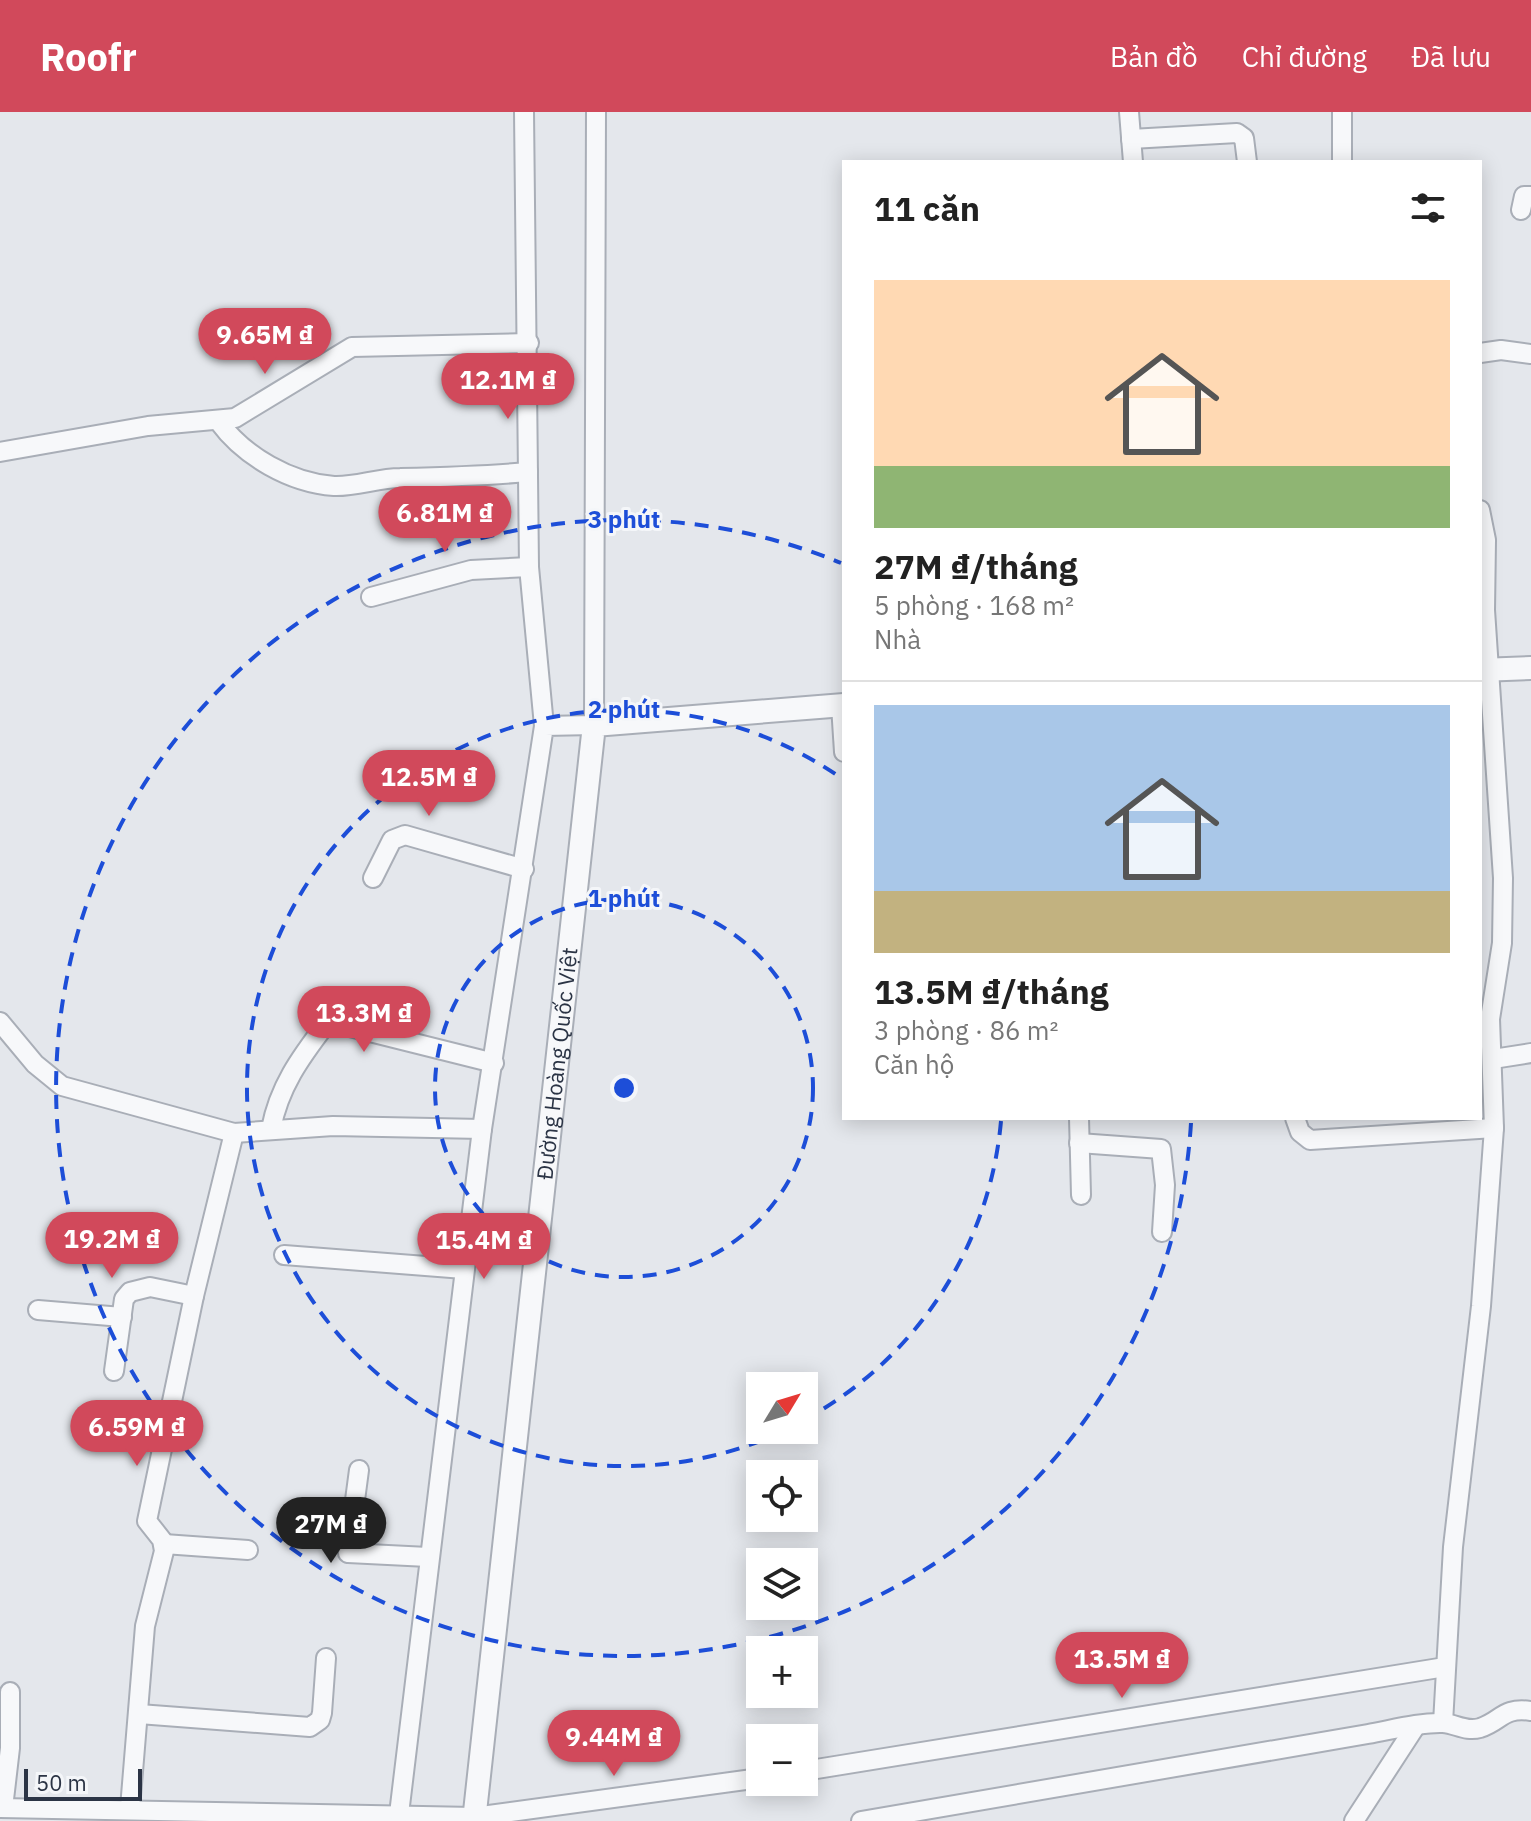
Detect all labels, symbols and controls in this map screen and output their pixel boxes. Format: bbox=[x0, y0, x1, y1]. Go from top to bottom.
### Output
text: Roofr bbox=[40, 32, 137, 81]
text: Bản đồ bbox=[1110, 38, 1198, 75]
text: Chỉ đường bbox=[1242, 38, 1367, 75]
text: Đã lưu bbox=[1411, 38, 1491, 75]
text: 11 căn bbox=[874, 186, 980, 230]
icon: filters bbox=[1406, 186, 1450, 230]
pin: 9.65M ₫ bbox=[191, 308, 339, 376]
text: 9.65M ₫ bbox=[216, 317, 314, 351]
icon: home bbox=[1090, 332, 1234, 476]
pin: 12.1M ₫ bbox=[434, 353, 582, 421]
text: 12.1M ₫ bbox=[459, 362, 557, 396]
pin: 6.81M ₫ bbox=[371, 486, 519, 554]
text: 6.81M ₫ bbox=[396, 495, 494, 529]
text: 3 phút bbox=[588, 503, 660, 535]
text: 27M ₫/tháng bbox=[874, 544, 1078, 588]
text: 5 phòng · 168 m² bbox=[874, 588, 1074, 622]
text: Nhà bbox=[874, 622, 921, 656]
text: 2 phút bbox=[588, 693, 660, 725]
pin: 12.5M ₫ bbox=[355, 750, 503, 818]
icon: home bbox=[1090, 757, 1234, 901]
text: 12.5M ₫ bbox=[380, 759, 478, 793]
text: 1 phút bbox=[588, 882, 660, 914]
street label: Đường Hoàng Quốc Việt bbox=[529, 946, 584, 1181]
text: 13.5M ₫/tháng bbox=[874, 969, 1109, 1013]
pin: 13.3M ₫ bbox=[290, 986, 438, 1054]
text: 13.3M ₫ bbox=[315, 995, 413, 1029]
text: 3 phòng · 86 m² bbox=[874, 1013, 1058, 1047]
text: Căn hộ bbox=[874, 1047, 954, 1081]
centre of rings bbox=[610, 1074, 638, 1102]
pin: 19.2M ₫ bbox=[38, 1212, 186, 1280]
pin: 15.4M ₫ bbox=[410, 1213, 558, 1281]
text: 19.2M ₫ bbox=[63, 1221, 161, 1255]
text: 15.4M ₫ bbox=[435, 1222, 533, 1256]
north arrow bbox=[746, 1372, 818, 1444]
map controls bbox=[746, 1372, 818, 1796]
pin: 6.59M ₫ bbox=[63, 1400, 211, 1468]
text: 6.59M ₫ bbox=[88, 1409, 186, 1443]
button: locate bbox=[746, 1460, 818, 1532]
pin: 27M ₫ bbox=[275, 1497, 387, 1565]
text: 27M ₫ bbox=[294, 1506, 368, 1540]
button: layers bbox=[746, 1548, 818, 1620]
pin: 13.5M ₫ bbox=[1048, 1632, 1196, 1700]
button: + bbox=[746, 1636, 818, 1708]
text: 13.5M ₫ bbox=[1073, 1641, 1171, 1675]
pin: 9.44M ₫ bbox=[540, 1710, 688, 1778]
text: 9.44M ₫ bbox=[565, 1719, 663, 1753]
button: − bbox=[746, 1724, 818, 1796]
scale bar bbox=[24, 1765, 142, 1801]
text: 50 m bbox=[36, 1768, 87, 1797]

